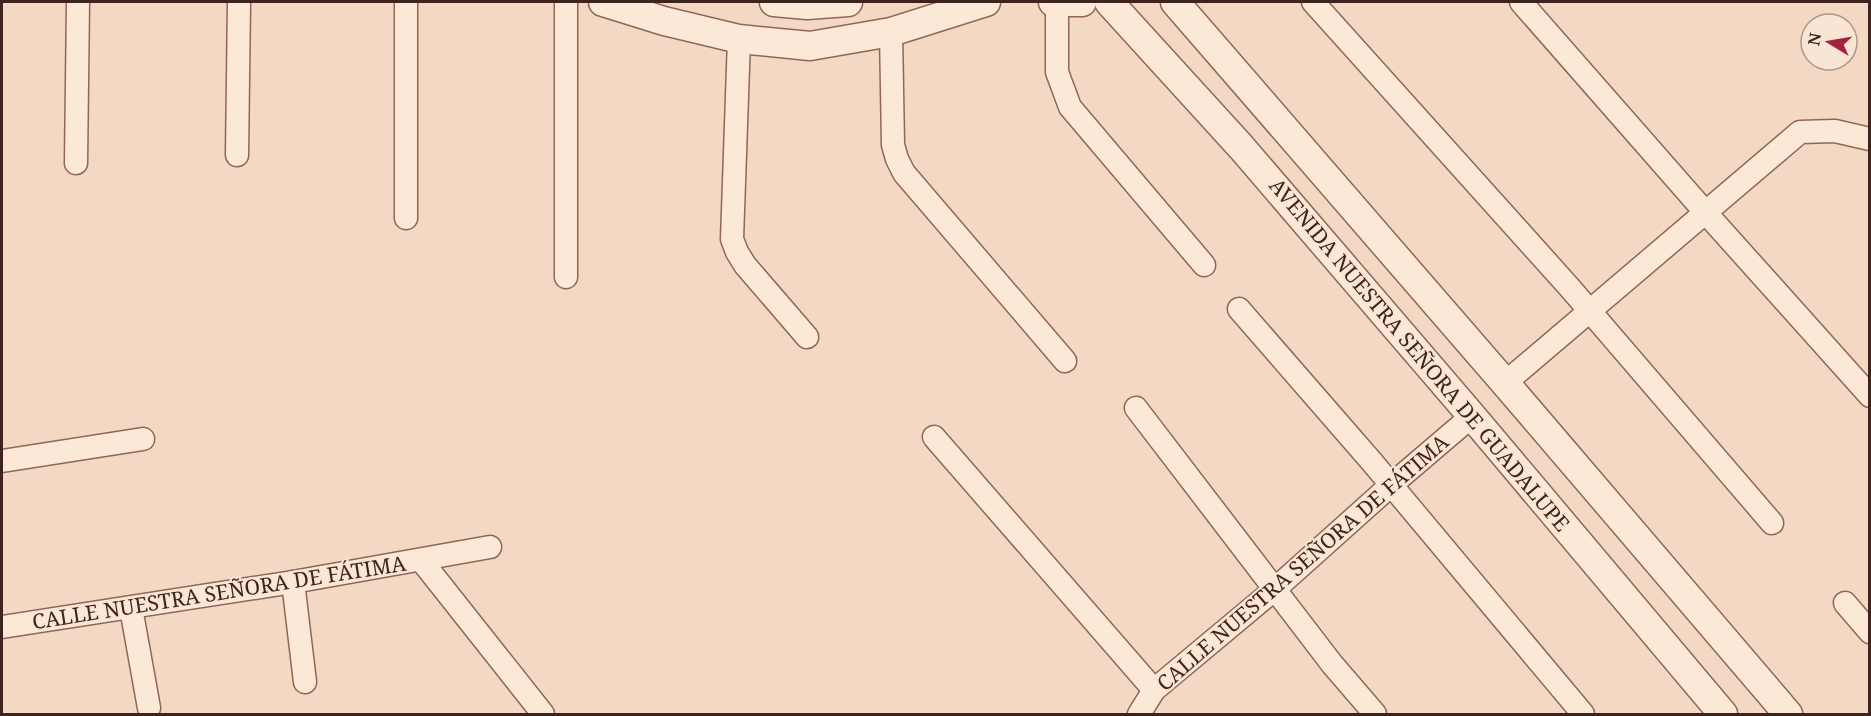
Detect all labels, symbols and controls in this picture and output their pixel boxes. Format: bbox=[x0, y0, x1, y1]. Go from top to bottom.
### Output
north arrow bbox=[1799, 12, 1859, 72]
text: N bbox=[1802, 30, 1826, 47]
street label: AVENIDA NUESTRA SEÑORA DE GUADALUPE bbox=[1263, 172, 1576, 537]
street label: CALLE NUESTRA SEÑORA DE FÁTIMA bbox=[1151, 428, 1454, 697]
street label: CALLE NUESTRA SEÑORA DE FÁTIMA bbox=[30, 549, 408, 635]

